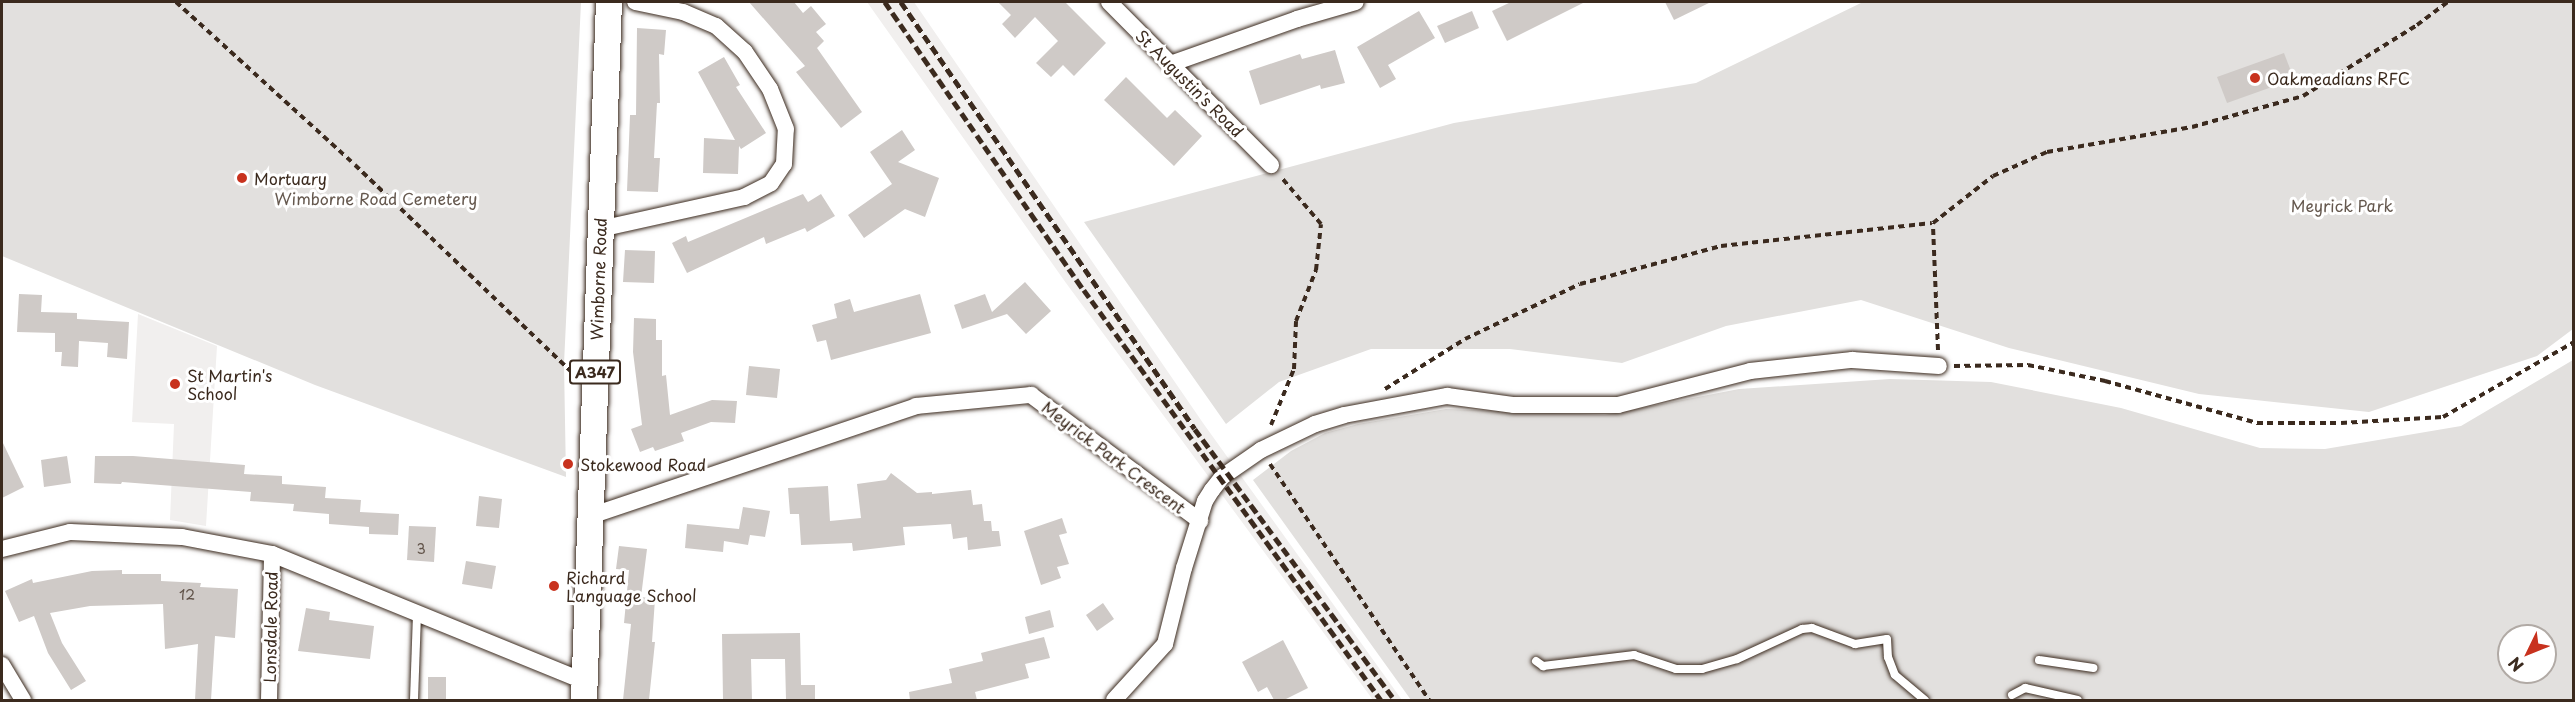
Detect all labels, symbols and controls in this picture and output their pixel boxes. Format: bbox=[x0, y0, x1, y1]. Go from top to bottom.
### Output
street label: St Augustin's Road bbox=[1132, 25, 1248, 141]
place label: Oakmeadians RFC bbox=[2267, 68, 2410, 88]
marker: Oakmeadians RFC bbox=[2248, 71, 2262, 85]
place label: Mortuary bbox=[254, 168, 327, 188]
marker: Mortuary bbox=[235, 171, 249, 185]
park label: Wimborne Road Cemetery bbox=[274, 188, 478, 208]
park label: Meyrick Park bbox=[2291, 195, 2393, 215]
street label: Wimborne Road bbox=[586, 217, 610, 341]
road number: A347 bbox=[568, 360, 622, 384]
place label: St Martin's School bbox=[187, 365, 272, 403]
marker: St Martin's School bbox=[168, 377, 182, 391]
street label: Meyrick Park Crescent bbox=[1038, 396, 1190, 518]
place label: Stokewood Road bbox=[580, 454, 706, 474]
marker: Stokewood Road bbox=[561, 457, 575, 471]
house number: 3 bbox=[416, 541, 426, 557]
place label: Richard Language School bbox=[566, 567, 696, 605]
street label: Lonsdale Road bbox=[259, 571, 281, 683]
marker: Richard Language School bbox=[547, 579, 561, 593]
house number: 12 bbox=[179, 587, 195, 603]
north arrow bbox=[2497, 624, 2557, 684]
text: N bbox=[2502, 652, 2528, 678]

